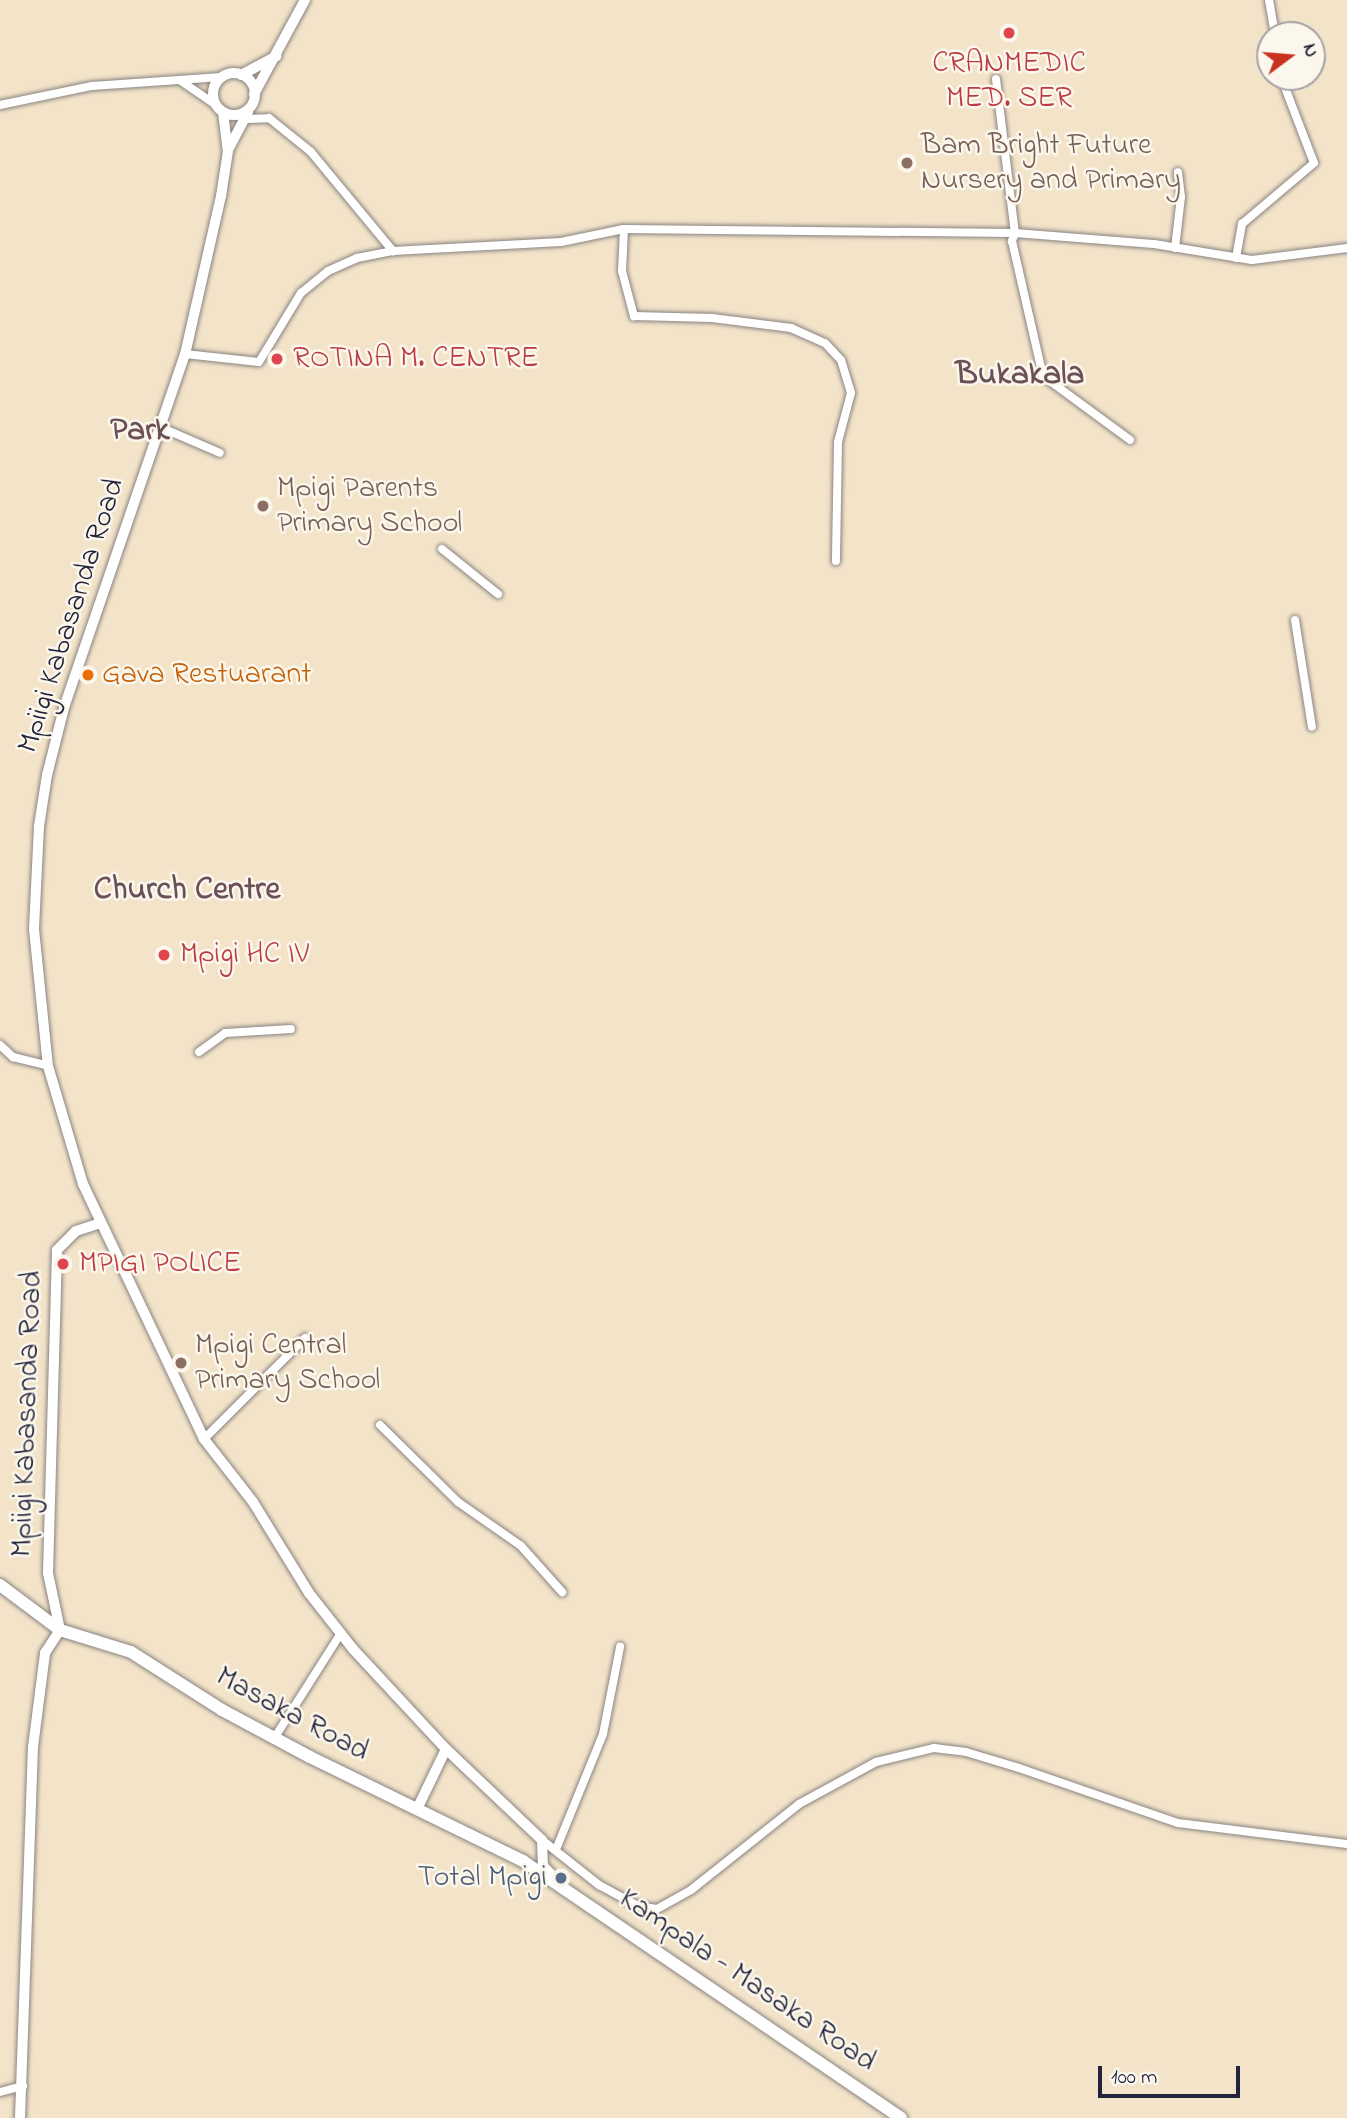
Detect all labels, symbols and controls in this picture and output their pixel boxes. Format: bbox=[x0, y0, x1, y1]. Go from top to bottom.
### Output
north arrow bbox=[1256, 21, 1326, 91]
marker: CRANMEDIC MED. SER bbox=[999, 23, 1019, 43]
text: N bbox=[1295, 41, 1324, 61]
place label: CRANMEDIC MED. SER bbox=[932, 46, 1086, 116]
place label: Bam Bright Future Nursery and Primary bbox=[921, 128, 1181, 198]
marker: Bam Bright Future Nursery and Primary bbox=[899, 155, 915, 171]
place label: ROTINA M. CENTRE bbox=[293, 341, 539, 377]
marker: ROTINA M. CENTRE bbox=[267, 349, 287, 369]
district label: Bukakala bbox=[956, 356, 1084, 396]
district label: Park bbox=[110, 412, 170, 452]
place label: Mpigi Parents Primary School bbox=[277, 471, 462, 542]
street label: Mpiigi Kabasanda Road bbox=[11, 474, 133, 758]
marker: Mpigi Parents Primary School bbox=[255, 498, 271, 514]
place label: Gava Restuarant bbox=[102, 657, 311, 693]
marker: Gava Restuarant bbox=[80, 667, 96, 683]
district label: Church Centre bbox=[94, 871, 280, 911]
place label: Mpigi HC IV bbox=[180, 937, 309, 973]
marker: Mpigi HC IV bbox=[154, 945, 174, 965]
place label: MPIGI POLICE bbox=[79, 1246, 241, 1282]
marker: MPIGI POLICE bbox=[53, 1254, 73, 1274]
street label: Mpiigi Kabasanda Road bbox=[5, 1270, 51, 1558]
place label: Mpigi Central Primary School bbox=[195, 1328, 380, 1398]
marker: Mpigi Central Primary School bbox=[173, 1355, 189, 1371]
street label: Masaka Road bbox=[209, 1660, 375, 1770]
place label: Total Mpigi bbox=[418, 1860, 547, 1896]
marker: Total Mpigi bbox=[553, 1870, 569, 1886]
street label: Kampala - Masaka Road bbox=[612, 1882, 882, 2080]
scale bar bbox=[1102, 2052, 1244, 2096]
text: 100 m bbox=[1111, 2063, 1157, 2093]

